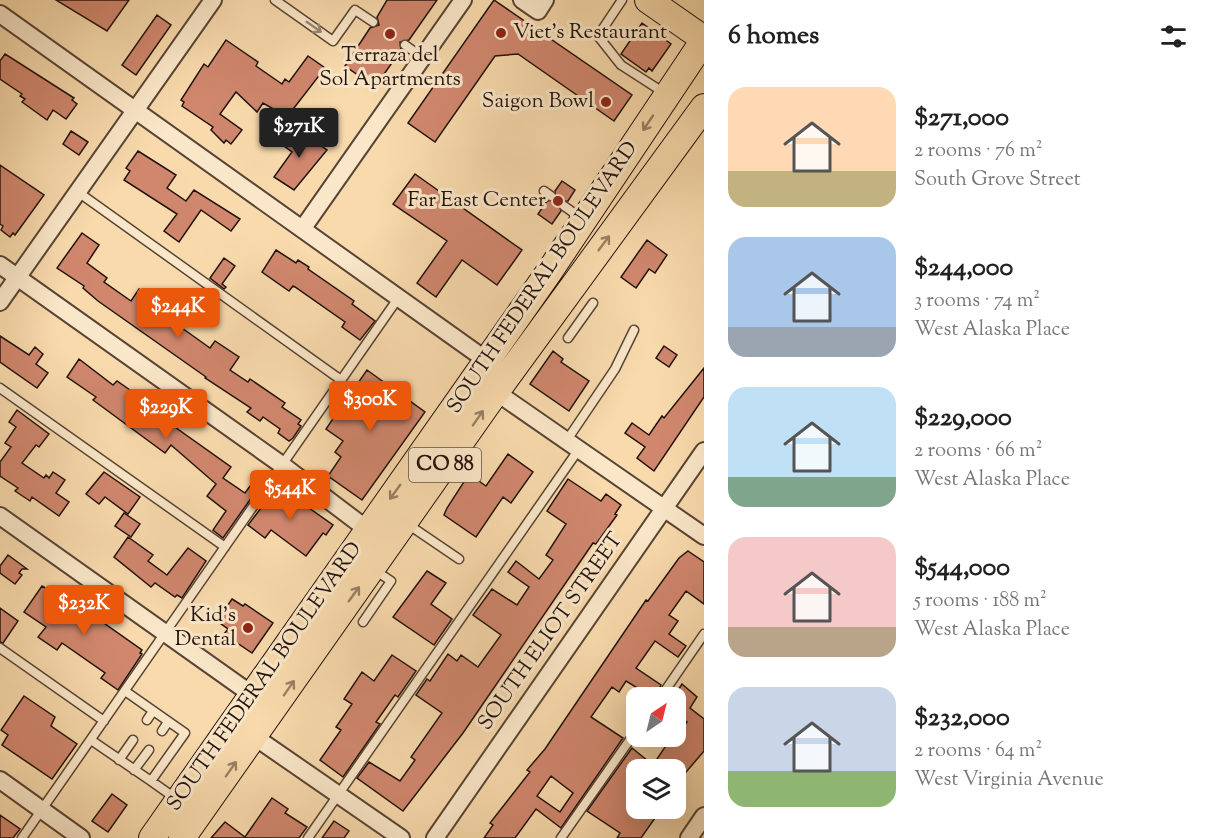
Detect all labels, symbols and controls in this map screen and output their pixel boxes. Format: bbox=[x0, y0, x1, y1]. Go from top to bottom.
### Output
place label: Viet's Restaurant bbox=[513, 18, 667, 48]
text: 6 homes bbox=[728, 18, 819, 55]
icon: filters bbox=[1157, 20, 1190, 53]
one-way arrow bbox=[305, 21, 321, 33]
marker: Viet's Restaurant bbox=[494, 26, 508, 40]
marker: Terraza del Sol Apartments bbox=[383, 27, 397, 41]
place label: Terraza del Sol Apartments bbox=[319, 41, 461, 95]
place label: Saigon Bowl bbox=[482, 87, 594, 117]
marker: Saigon Bowl bbox=[599, 95, 613, 109]
text: $271,000 bbox=[914, 100, 1009, 137]
pin: $271K bbox=[257, 108, 341, 159]
icon: home bbox=[776, 111, 848, 183]
text: $271K bbox=[273, 113, 325, 142]
one-way arrow bbox=[642, 114, 654, 131]
street label: SOUTH FEDERAL BOULEVARD bbox=[440, 136, 646, 420]
text: 2 rooms · 76 m² bbox=[914, 137, 1042, 166]
text: South Grove Street bbox=[914, 166, 1081, 195]
place label: Far East Center bbox=[408, 186, 546, 216]
marker: Far East Center bbox=[551, 194, 565, 208]
one-way arrow bbox=[598, 236, 610, 252]
text: $244,000 bbox=[914, 250, 1013, 287]
icon: home bbox=[776, 261, 848, 333]
text: 3 rooms · 74 m² bbox=[914, 287, 1040, 316]
pin: $244K bbox=[136, 288, 220, 339]
text: $244K bbox=[151, 293, 205, 322]
text: West Alaska Place bbox=[914, 316, 1070, 345]
pin: $300K bbox=[328, 381, 412, 432]
text: $300K bbox=[343, 386, 397, 415]
pin: $229K bbox=[124, 389, 208, 440]
text: $229K bbox=[139, 394, 193, 423]
text: $229,000 bbox=[914, 400, 1012, 437]
one-way arrow bbox=[472, 410, 484, 426]
icon: home bbox=[776, 411, 848, 483]
text: 2 rooms · 66 m² bbox=[914, 437, 1042, 466]
road number: CO 88 bbox=[409, 448, 481, 482]
text: West Alaska Place bbox=[914, 466, 1070, 495]
pin: $544K bbox=[248, 470, 332, 521]
text: $544K bbox=[264, 475, 316, 504]
one-way arrow bbox=[389, 483, 401, 499]
street label: SOUTH ELIOT STREET bbox=[471, 527, 631, 737]
street label: SOUTH FEDERAL BOULEVARD bbox=[160, 536, 370, 818]
text: $544,000 bbox=[914, 550, 1010, 587]
icon: home bbox=[776, 561, 848, 633]
pin: $232K bbox=[42, 585, 126, 636]
one-way arrow bbox=[347, 587, 360, 603]
text: 5 rooms · 188 m² bbox=[914, 587, 1047, 616]
text: $232K bbox=[58, 590, 110, 619]
place label: Kid's Dental bbox=[175, 601, 236, 655]
text: West Alaska Place bbox=[914, 616, 1070, 645]
marker: Kid's Dental bbox=[241, 621, 255, 635]
one-way arrow bbox=[283, 680, 295, 696]
north arrow bbox=[626, 687, 686, 747]
map controls bbox=[626, 687, 686, 819]
text: $232,000 bbox=[914, 700, 1010, 737]
icon: home bbox=[776, 711, 848, 783]
text: 2 rooms · 64 m² bbox=[914, 737, 1042, 766]
button: layers bbox=[626, 759, 686, 819]
one-way arrow bbox=[225, 762, 237, 778]
text: West Virginia Avenue bbox=[914, 766, 1104, 795]

